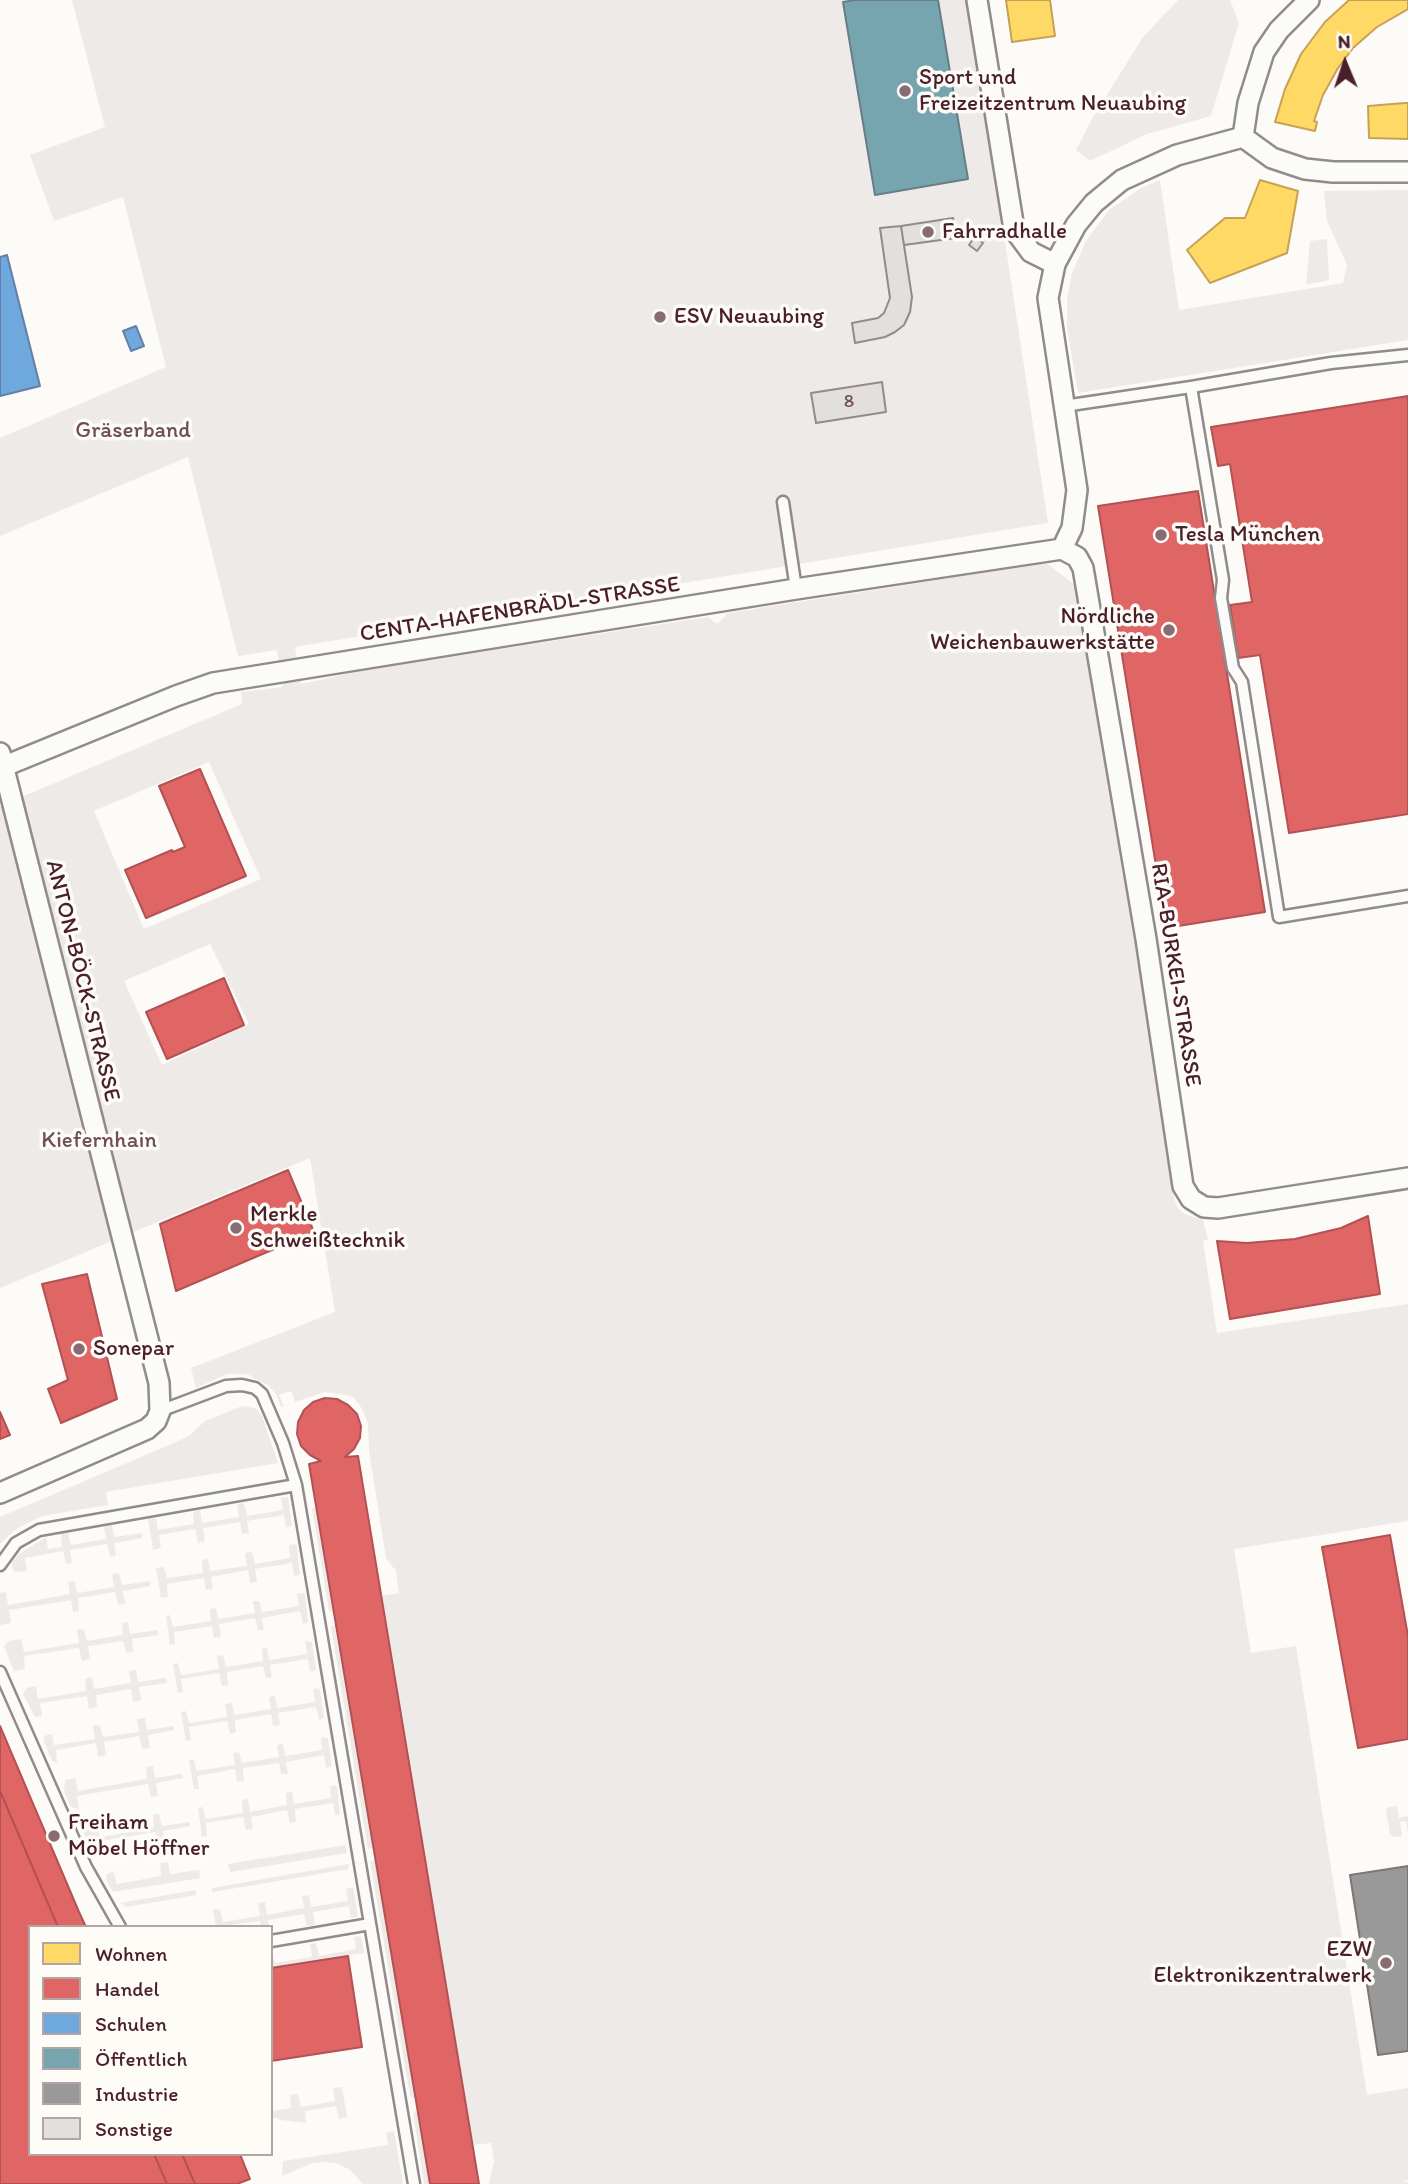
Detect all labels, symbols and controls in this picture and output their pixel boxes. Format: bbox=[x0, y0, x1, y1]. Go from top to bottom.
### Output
north arrow bbox=[1310, 28, 1380, 98]
text: N bbox=[1337, 30, 1351, 53]
place label: Sport und Freizeitzentrum Neuaubing bbox=[919, 64, 1186, 118]
marker: Sport und Freizeitzentrum Neuaubing bbox=[897, 83, 913, 99]
place label: Fahrradhalle bbox=[942, 218, 1067, 246]
marker: Fahrradhalle bbox=[920, 224, 936, 240]
place label: ESV Neuaubing bbox=[674, 303, 824, 331]
marker: ESV Neuaubing bbox=[652, 309, 668, 325]
house number: 8 bbox=[844, 391, 854, 413]
park label: Gräserband bbox=[75, 417, 191, 445]
place label: Tesla München bbox=[1175, 521, 1320, 549]
marker: Tesla München bbox=[1153, 527, 1169, 543]
street label: CENTA-HAFENBRÄDL-STRASSE bbox=[358, 571, 682, 649]
place label: Nördliche Weichenbauwerkstätte bbox=[930, 603, 1155, 657]
marker: Nördliche Weichenbauwerkstätte bbox=[1161, 622, 1177, 638]
street label: ANTON-BÖCK-STRASSE bbox=[39, 857, 125, 1105]
street label: RIA-BURKEI-STRASSE bbox=[1144, 861, 1206, 1089]
park label: Kiefernhain bbox=[41, 1127, 157, 1155]
place label: Merkle Schweißtechnik bbox=[250, 1201, 405, 1255]
marker: Merkle Schweißtechnik bbox=[228, 1220, 244, 1236]
place label: Sonepar bbox=[93, 1335, 174, 1363]
marker: Sonepar bbox=[71, 1341, 87, 1357]
place label: Freiham Möbel Höffner bbox=[68, 1809, 210, 1863]
marker: Freiham Möbel Höffner bbox=[46, 1828, 62, 1844]
legend bbox=[28, 1925, 273, 2156]
place label: EZW Elektronikzentralwerk bbox=[1154, 1936, 1372, 1990]
text: Wohnen bbox=[95, 1941, 167, 1966]
marker: EZW Elektronikzentralwerk bbox=[1378, 1955, 1394, 1971]
text: Handel bbox=[95, 1976, 160, 2001]
text: Schulen bbox=[95, 2011, 167, 2036]
text: Öffentlich bbox=[95, 2046, 187, 2071]
text: Industrie bbox=[95, 2081, 178, 2106]
text: Sonstige bbox=[95, 2116, 173, 2141]

